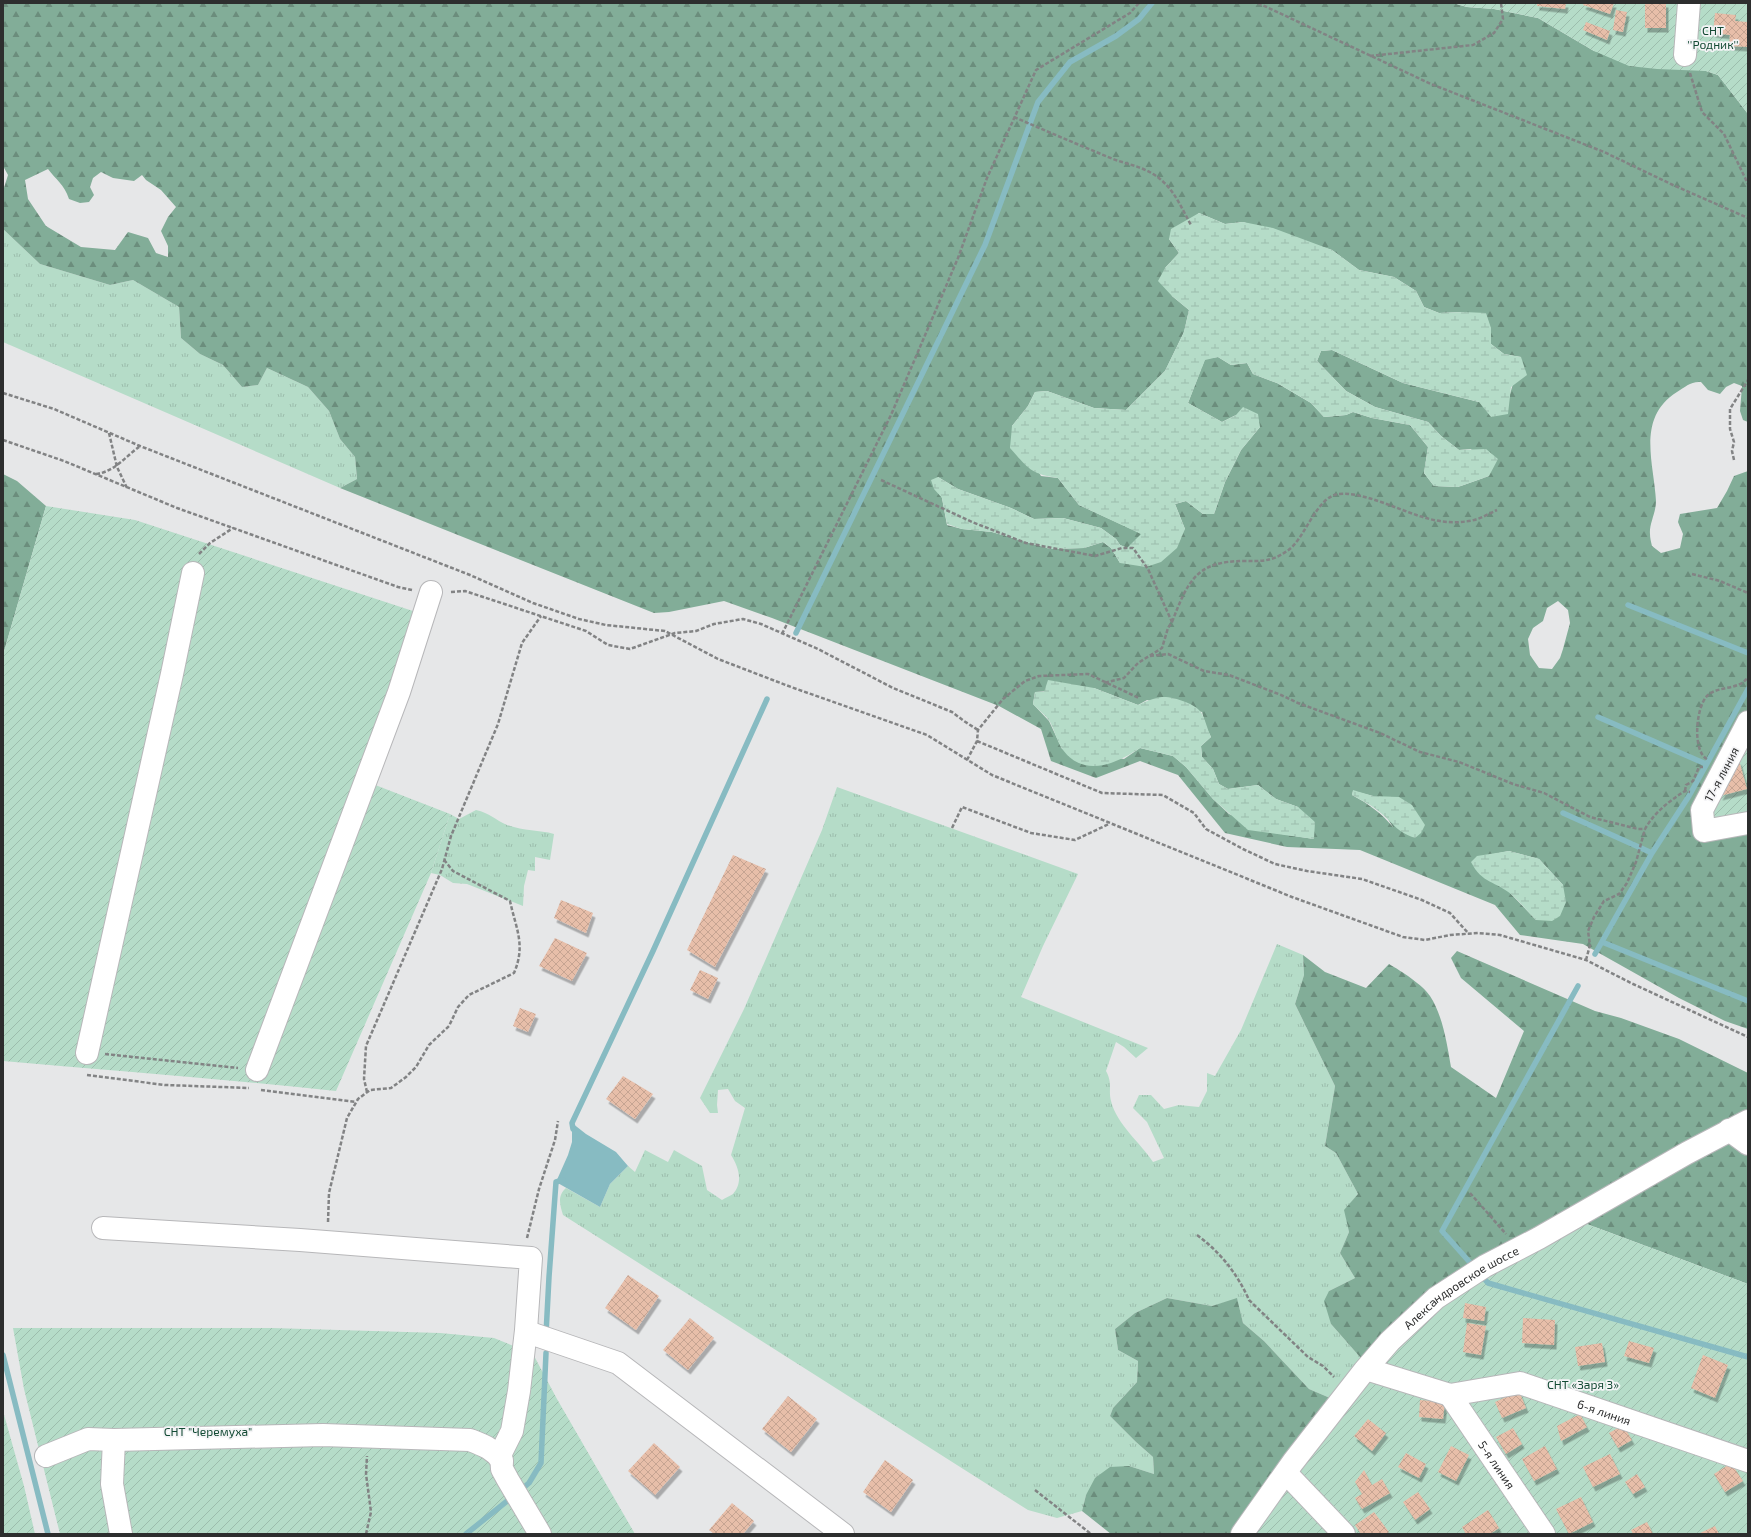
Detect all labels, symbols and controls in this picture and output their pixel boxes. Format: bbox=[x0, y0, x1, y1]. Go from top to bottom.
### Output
park label: СНТ ''Родник'' bbox=[1687, 23, 1739, 51]
street label: 17-я линия bbox=[1701, 744, 1741, 804]
street label: Александровское шоссе bbox=[1401, 1243, 1521, 1332]
park label: СНТ «Заря 3» bbox=[1547, 1377, 1619, 1391]
street label: 6-я линия bbox=[1576, 1396, 1633, 1427]
park label: СНТ "Черемуха" bbox=[164, 1424, 252, 1439]
street label: 5-я линия bbox=[1476, 1438, 1518, 1491]

